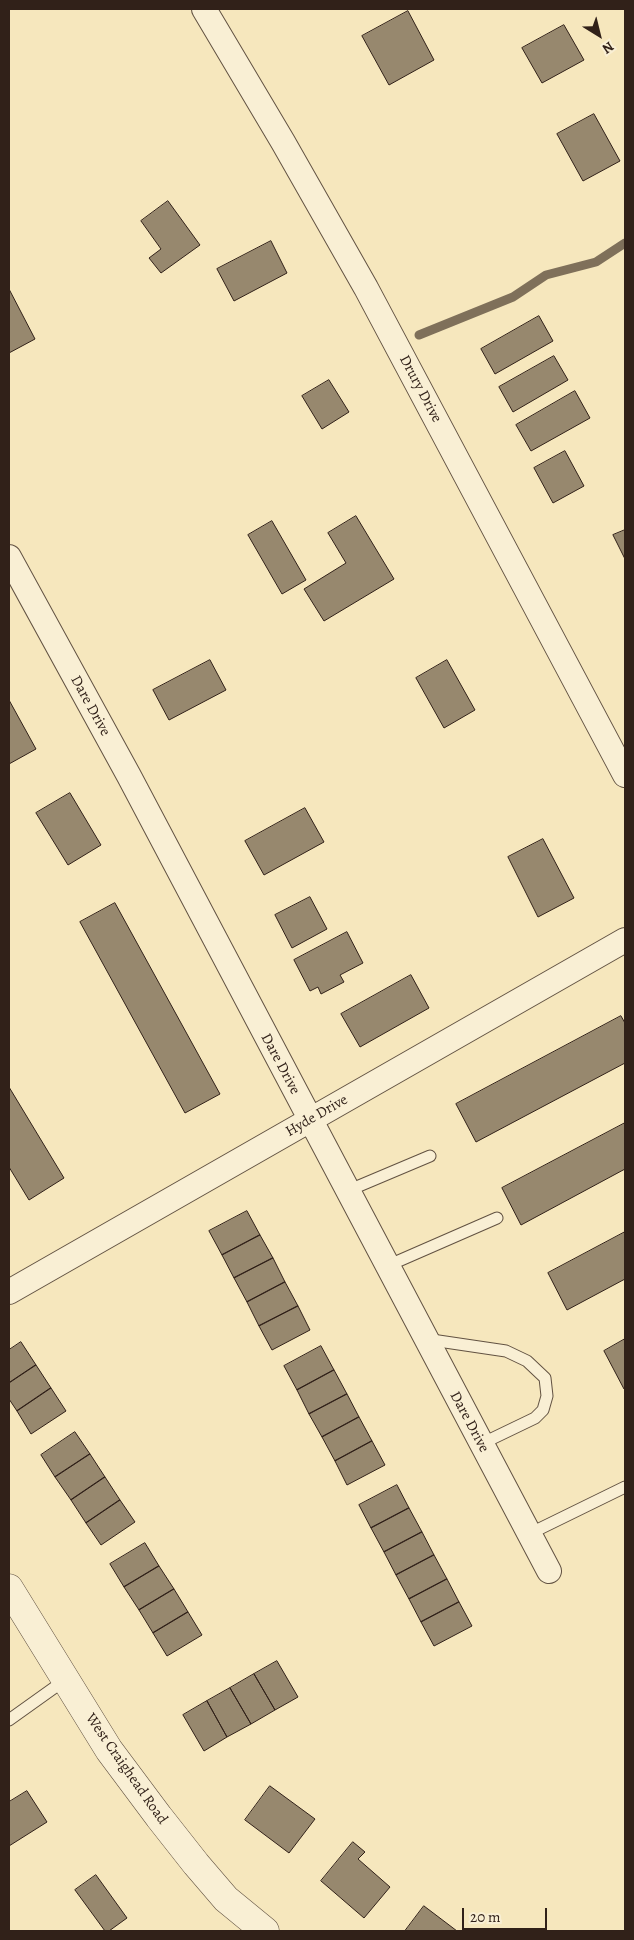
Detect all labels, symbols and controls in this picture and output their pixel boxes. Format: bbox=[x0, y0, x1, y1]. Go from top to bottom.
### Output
north arrow bbox=[574, 10, 624, 60]
text: N bbox=[598, 37, 618, 58]
street label: Drury Drive bbox=[395, 352, 445, 426]
street label: Dare Drive bbox=[66, 673, 114, 739]
street label: Dare Drive bbox=[256, 1030, 304, 1098]
street label: Hyde Drive bbox=[283, 1091, 351, 1141]
street label: Dare Drive bbox=[445, 1388, 493, 1456]
street label: West Craighead Road bbox=[81, 1710, 171, 1828]
scale bar bbox=[464, 1898, 549, 1930]
text: 20 m bbox=[470, 1907, 501, 1927]

